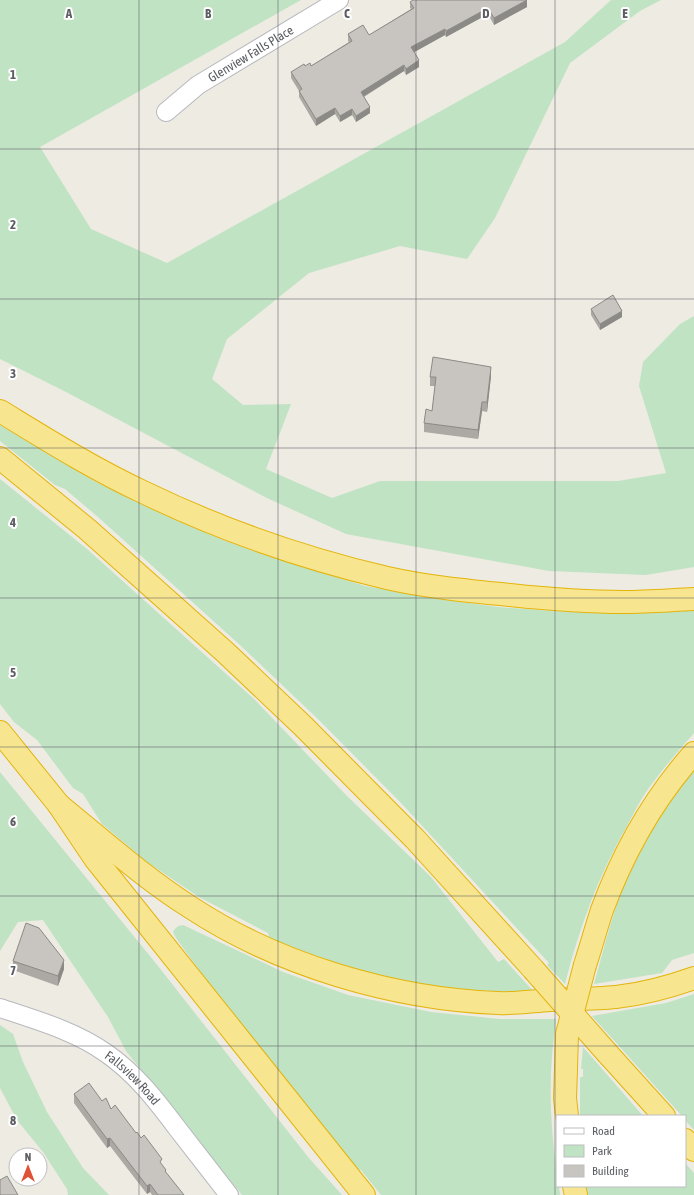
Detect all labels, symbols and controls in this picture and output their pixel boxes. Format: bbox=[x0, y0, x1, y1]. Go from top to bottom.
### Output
text: A bbox=[65, 6, 73, 21]
text: B bbox=[205, 6, 212, 21]
text: C bbox=[344, 6, 350, 21]
text: D bbox=[482, 6, 490, 21]
text: E bbox=[622, 6, 628, 21]
street label: Glenview Falls Place bbox=[205, 22, 296, 85]
text: 1 bbox=[10, 67, 16, 82]
text: 2 bbox=[10, 217, 16, 232]
text: 3 bbox=[10, 366, 16, 381]
text: 4 bbox=[9, 515, 16, 530]
text: 5 bbox=[10, 665, 16, 680]
text: 6 bbox=[10, 814, 16, 829]
text: 7 bbox=[10, 963, 16, 978]
street label: Fallsview Road bbox=[102, 1047, 163, 1108]
text: 8 bbox=[10, 1113, 16, 1128]
legend bbox=[556, 1115, 686, 1187]
text: Road bbox=[592, 1124, 615, 1138]
text: Park bbox=[592, 1144, 613, 1158]
north arrow bbox=[8, 1147, 48, 1187]
text: N bbox=[25, 1151, 31, 1163]
text: Building bbox=[592, 1164, 630, 1178]

